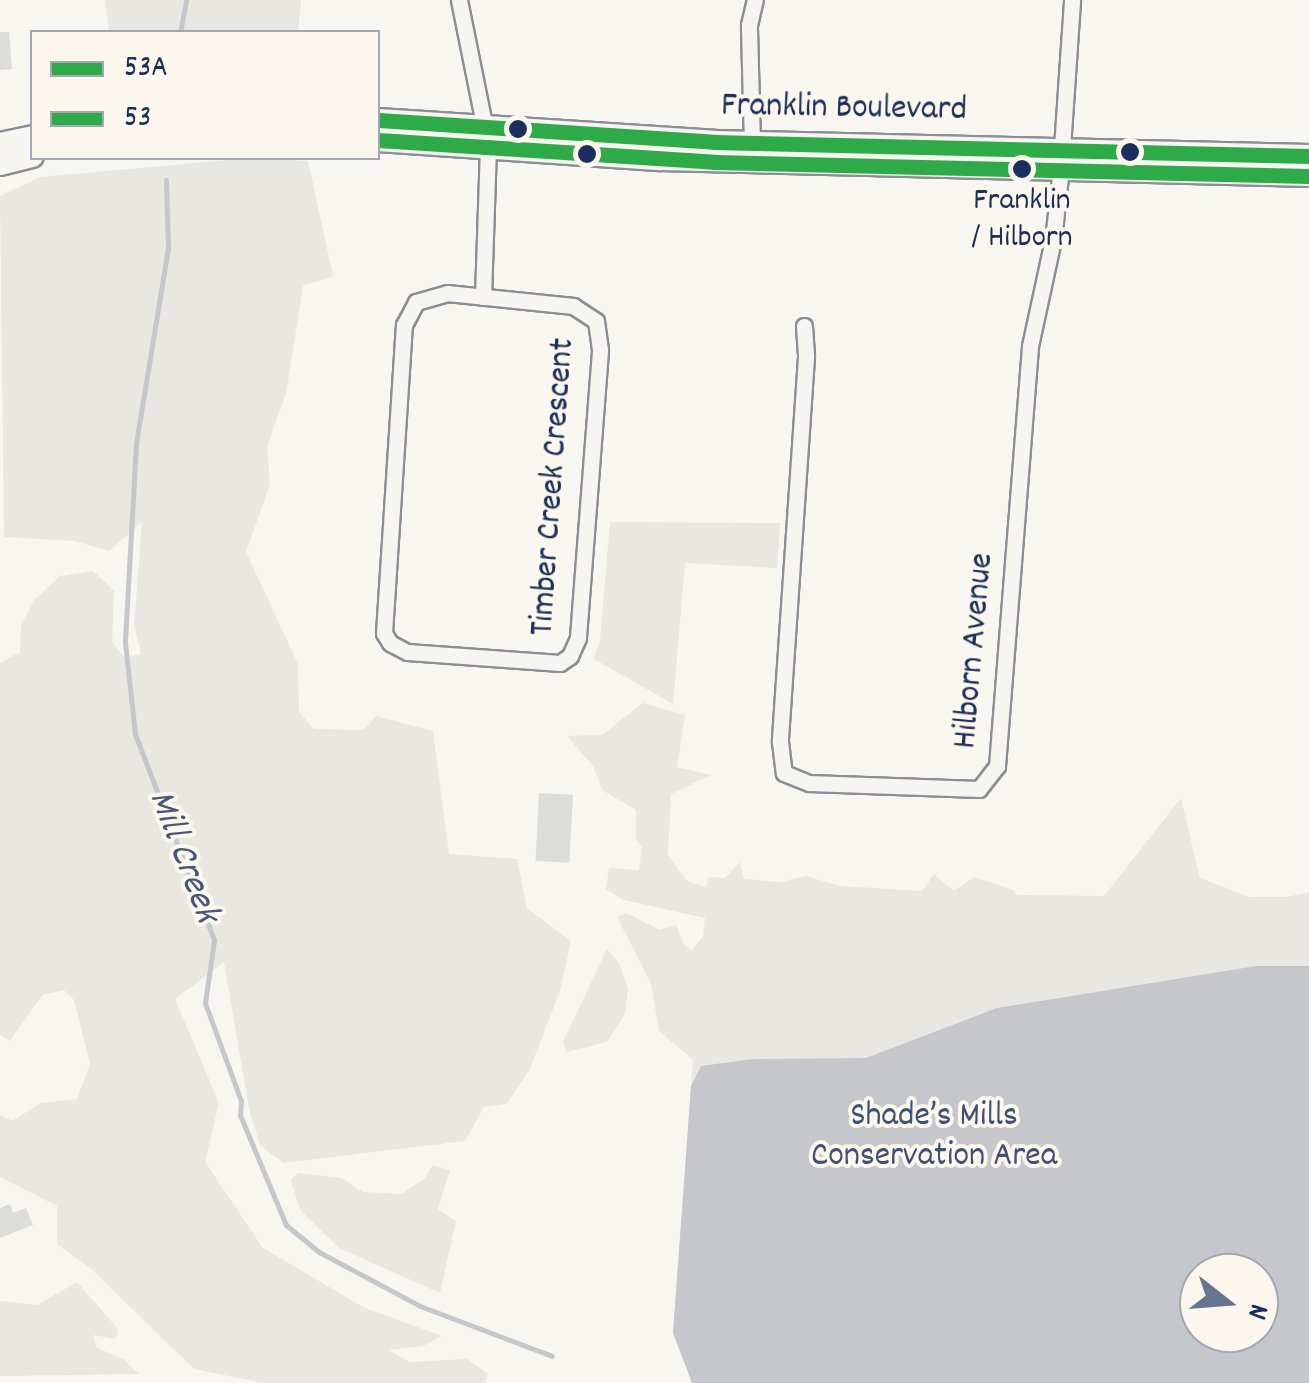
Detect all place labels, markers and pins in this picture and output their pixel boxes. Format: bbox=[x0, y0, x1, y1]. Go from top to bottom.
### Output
unlabelled marker bbox=[508, 119, 528, 139]
unlabelled marker bbox=[1120, 142, 1140, 162]
unlabelled marker bbox=[577, 144, 597, 164]
marker: Franklin / Hilborn bbox=[1012, 159, 1032, 179]
place label: Franklin / Hilborn bbox=[971, 184, 1073, 259]

